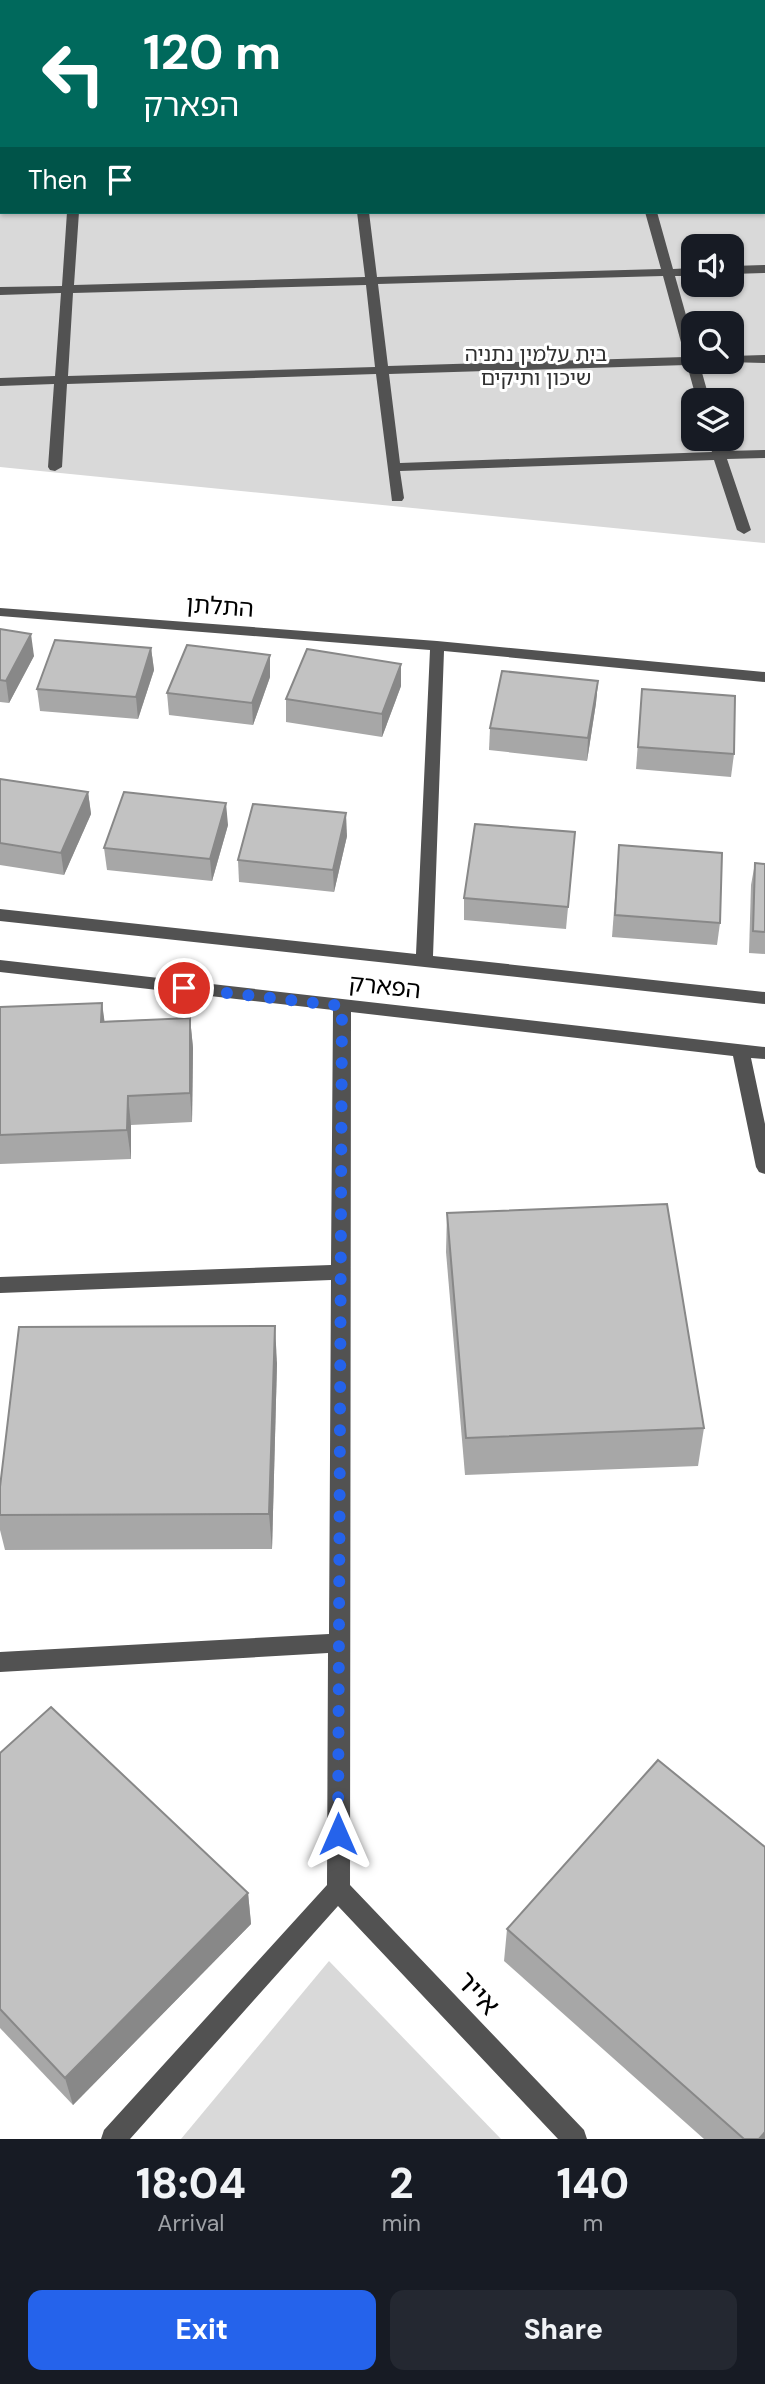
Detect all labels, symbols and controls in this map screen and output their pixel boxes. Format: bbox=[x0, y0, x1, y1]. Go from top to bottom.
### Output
text: 120 m bbox=[143, 20, 281, 84]
icon: left bbox=[28, 28, 119, 119]
text: הפארק bbox=[143, 84, 239, 126]
icon: arrive bbox=[101, 161, 139, 199]
text: Then bbox=[28, 163, 87, 197]
map controls bbox=[681, 234, 744, 451]
button: sound bbox=[681, 234, 744, 297]
button: search bbox=[681, 311, 744, 374]
park label: בית עלמין נתניה שיכון ותיקים bbox=[465, 340, 607, 392]
button: layers bbox=[681, 388, 744, 451]
street label: התלתן bbox=[185, 588, 255, 624]
pin bbox=[154, 958, 214, 1018]
street label: הפארק bbox=[347, 967, 423, 1005]
icon: arrive bbox=[165, 969, 203, 1007]
position arrow bbox=[301, 1797, 375, 1871]
street label: אייר bbox=[448, 1963, 508, 2023]
text: 18:04 bbox=[136, 2156, 246, 2211]
text: 2 bbox=[389, 2156, 413, 2211]
text: 140 bbox=[557, 2156, 629, 2211]
text: Arrival bbox=[157, 2208, 224, 2238]
text: min bbox=[382, 2208, 421, 2238]
text: m bbox=[583, 2208, 603, 2238]
button: Exit bbox=[28, 2290, 376, 2370]
button: Share bbox=[390, 2290, 737, 2370]

